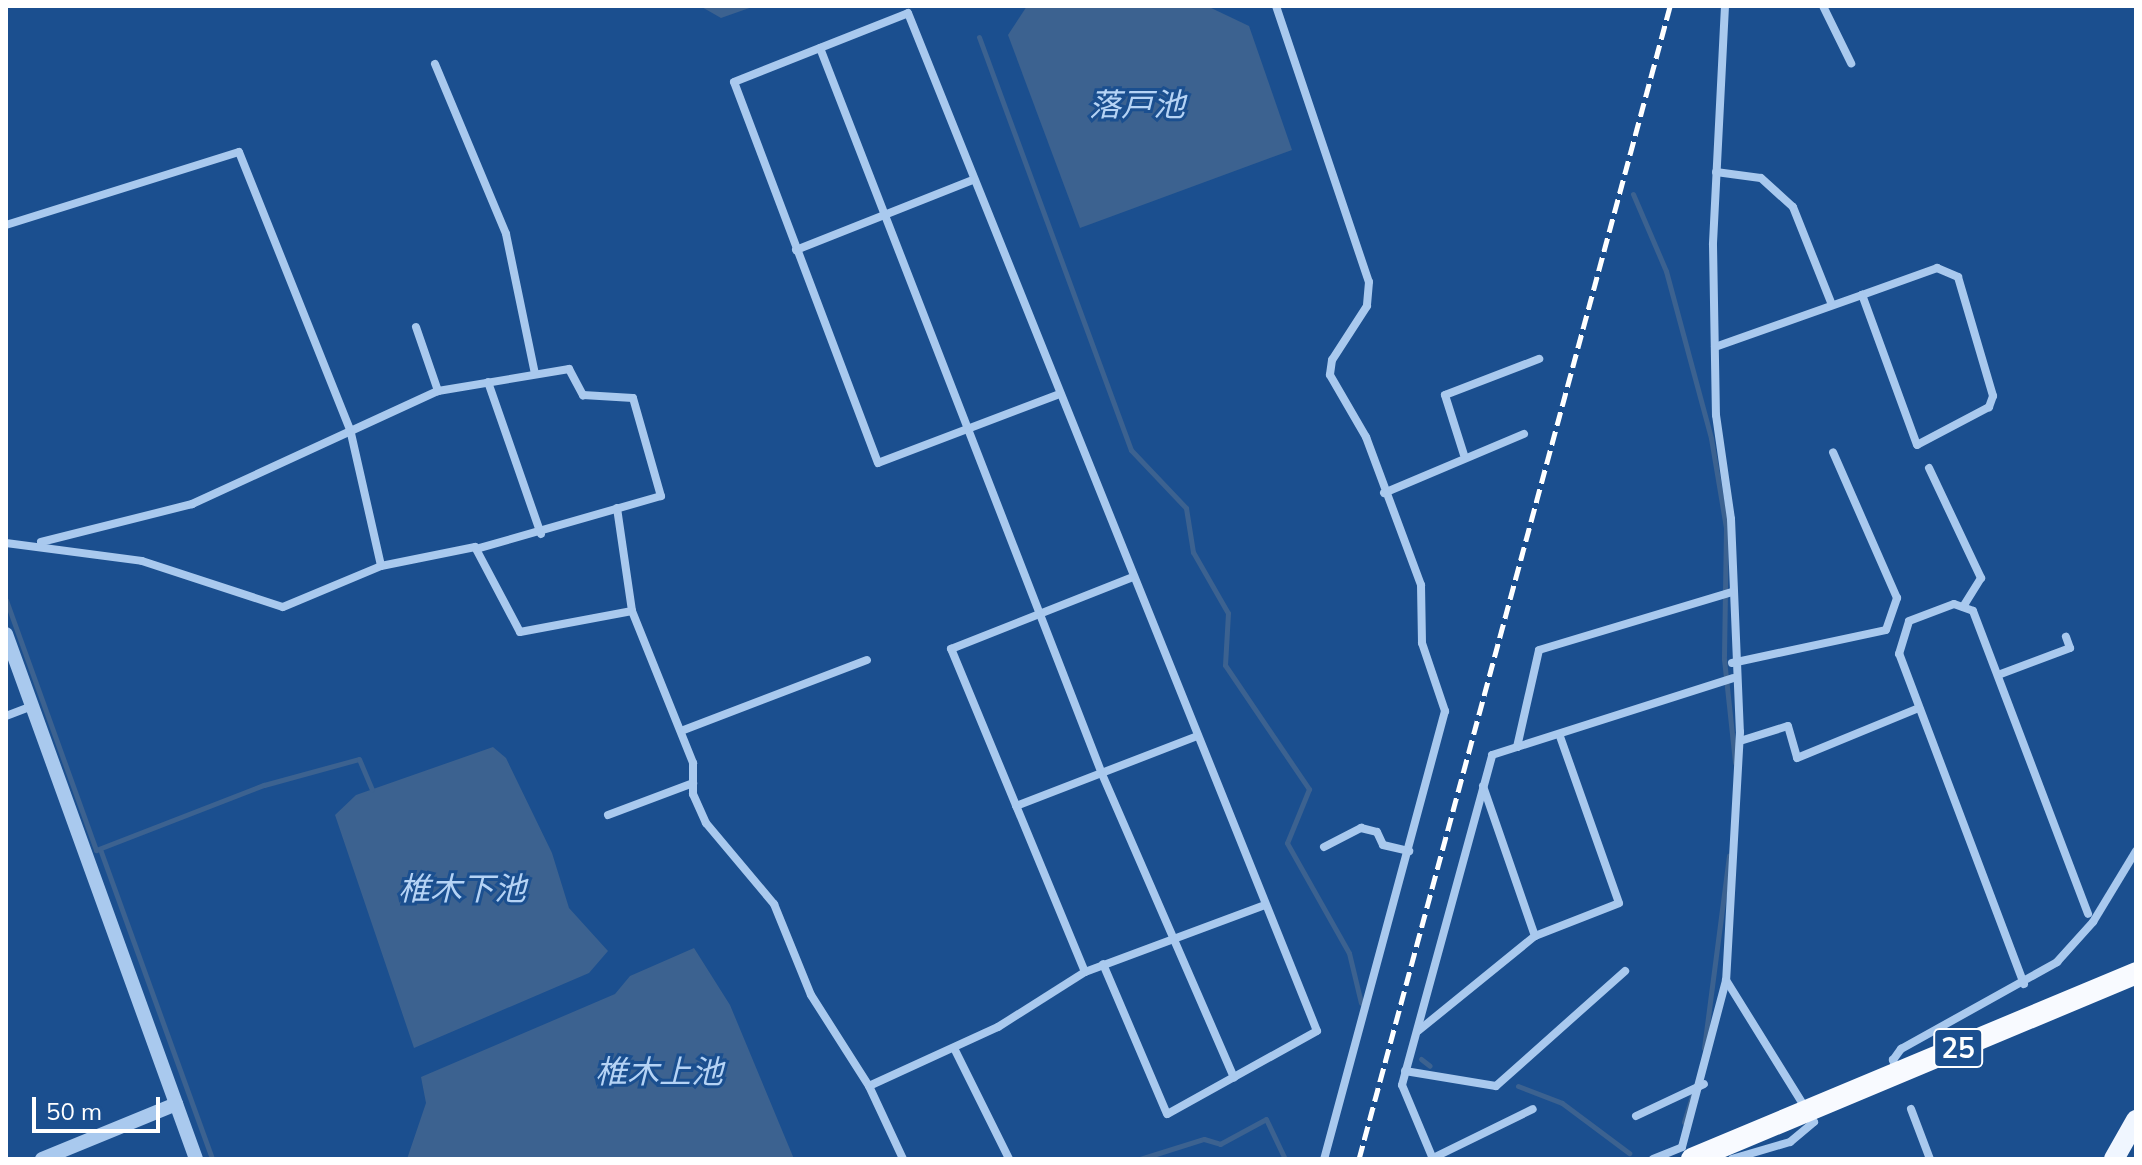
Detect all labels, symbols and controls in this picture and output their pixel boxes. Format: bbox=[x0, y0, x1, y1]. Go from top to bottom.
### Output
water label: 落戸池 bbox=[1089, 85, 1185, 123]
water label: 椎木下池 bbox=[398, 869, 526, 907]
road number: 25 bbox=[1932, 1024, 1984, 1072]
water label: 椎木上池 bbox=[595, 1052, 723, 1090]
scale bar bbox=[36, 1081, 164, 1131]
text: 50 m bbox=[46, 1096, 102, 1126]

